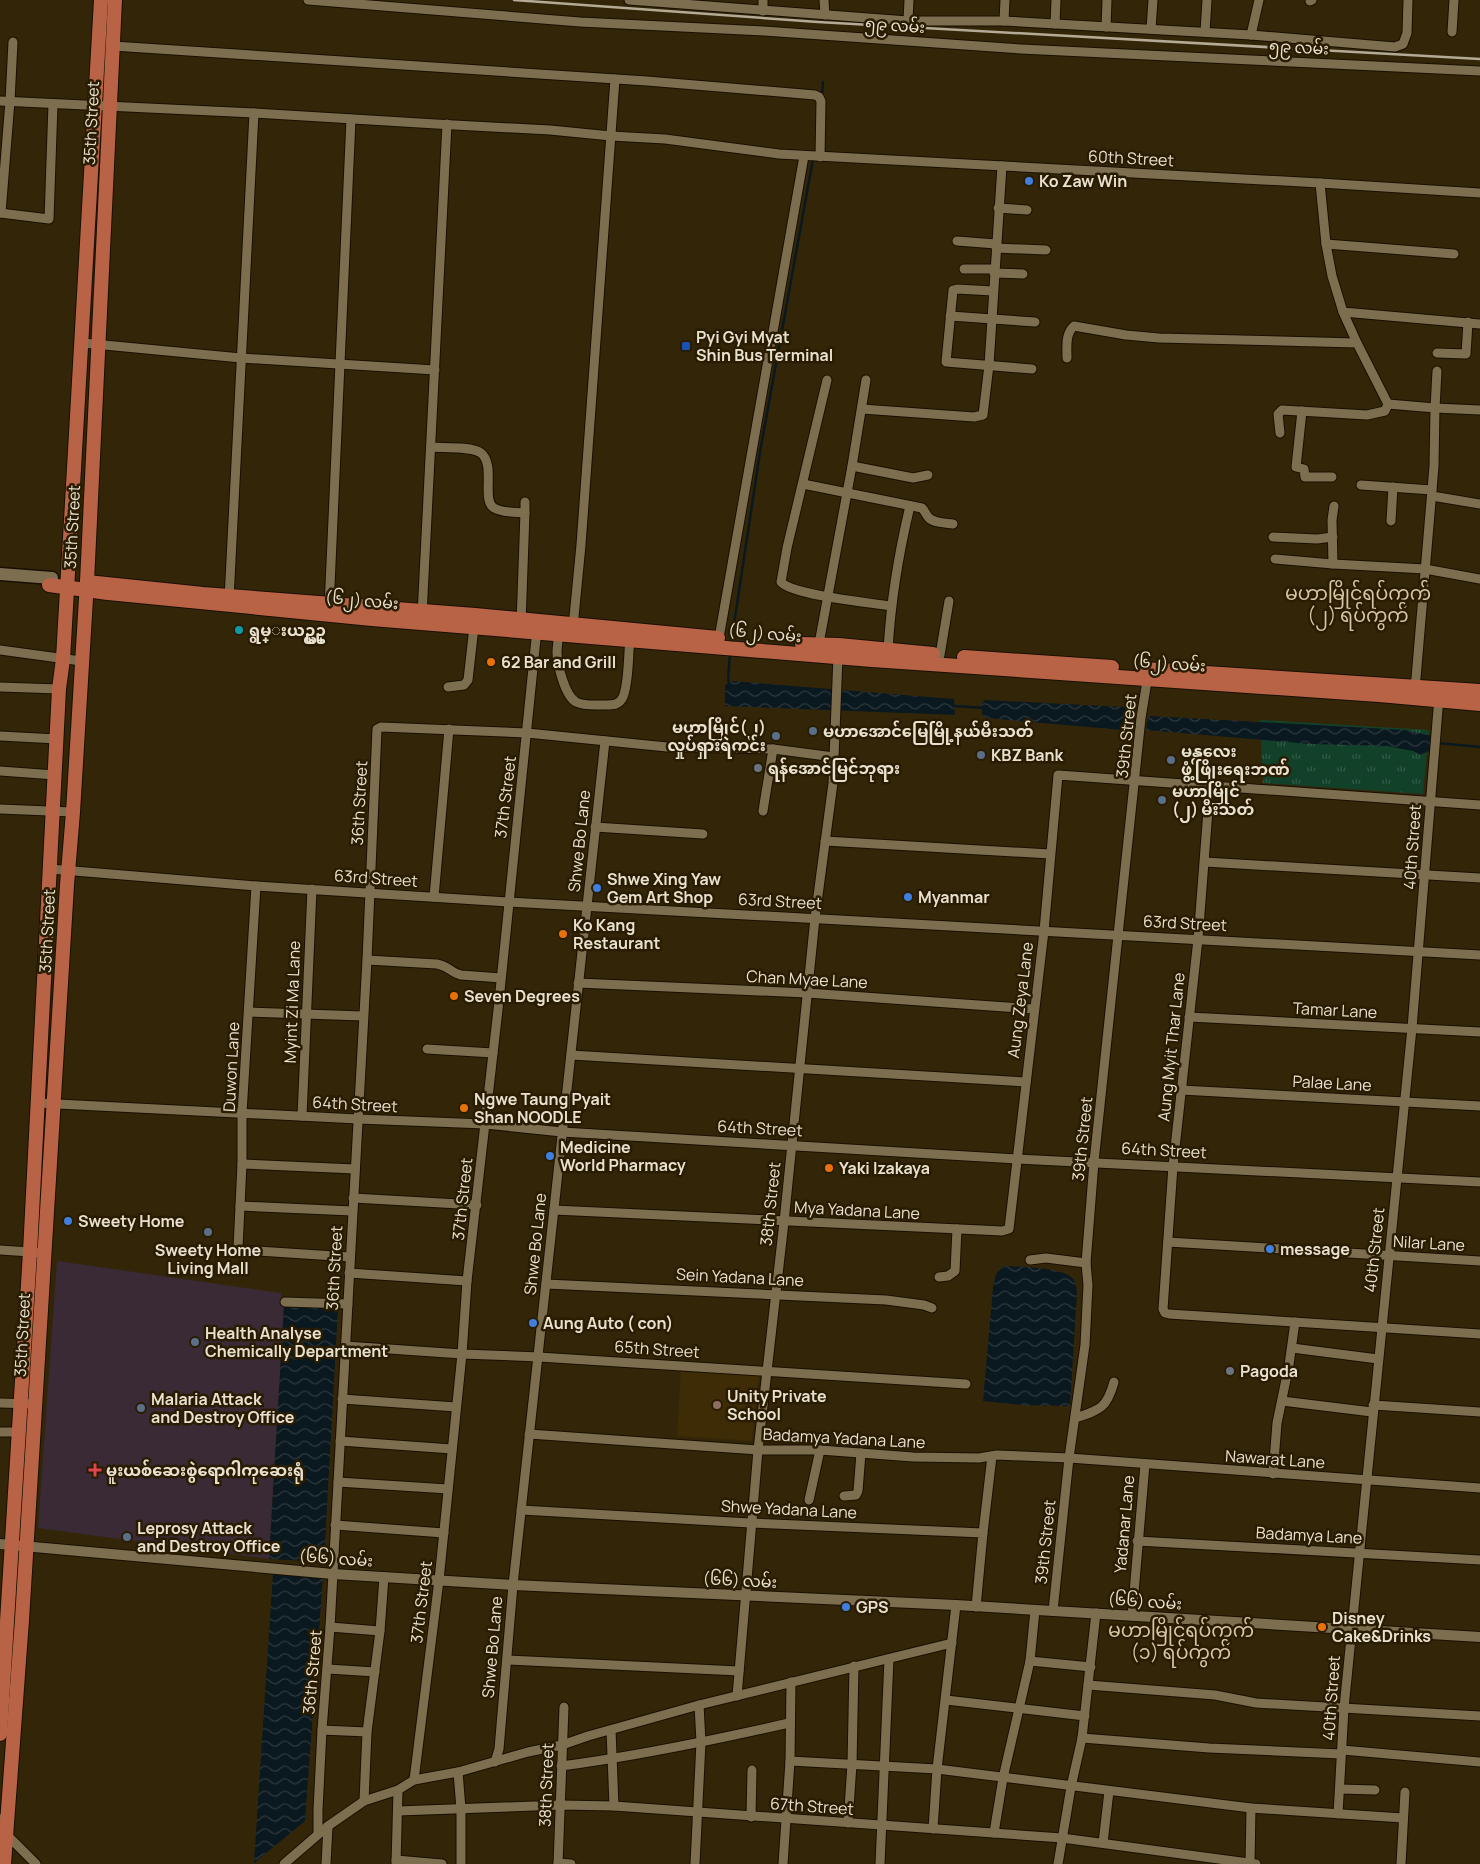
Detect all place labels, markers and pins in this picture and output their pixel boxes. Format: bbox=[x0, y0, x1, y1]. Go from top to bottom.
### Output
place label: Ko Zaw Win bbox=[1039, 170, 1127, 192]
marker: Ko Zaw Win bbox=[1023, 175, 1035, 187]
place label: Pyi Gyi Myat Shin Bus Terminal bbox=[696, 326, 833, 366]
marker: Pyi Gyi Myat Shin Bus Terminal bbox=[680, 340, 692, 352]
place label: ရွမ္းယဥ္ယဥ္ bbox=[249, 619, 326, 644]
marker: ရွမ္းယဥ္ယဥ္ bbox=[233, 624, 245, 636]
place label: 62 Bar and Grill bbox=[501, 651, 616, 673]
marker: 62 Bar and Grill bbox=[485, 656, 497, 668]
place label: မဟာမြိုင်(၂) လှုပ်ရှားရဲကင်း bbox=[668, 716, 766, 759]
place label: မဟာအောင်မြေမြို့နယ်မီးသတ် bbox=[823, 720, 1034, 745]
marker: မဟာအောင်မြေမြို့နယ်မီးသတ် bbox=[807, 725, 819, 737]
marker: မဟာမြိုင်(၂) လှုပ်ရှားရဲကင်း bbox=[770, 730, 782, 742]
place label: မန္တလေး ဖွံ့ဖြိုးရေးဘဏ် bbox=[1181, 740, 1290, 783]
place label: KBZ Bank bbox=[991, 744, 1064, 766]
marker: KBZ Bank bbox=[975, 749, 987, 761]
marker: မန္တလေး ဖွံ့ဖြိုးရေးဘဏ် bbox=[1165, 754, 1177, 766]
place label: ရန်အောင်မြင်ဘုရား bbox=[768, 757, 900, 782]
marker: ရန်အောင်မြင်ဘုရား bbox=[752, 762, 764, 774]
place label: မဟာမြိုင် (၂) မီးသတ် bbox=[1172, 780, 1254, 823]
marker: မဟာမြိုင် (၂) မီးသတ် bbox=[1156, 794, 1168, 806]
place label: Shwe Xing Yaw Gem Art Shop bbox=[607, 868, 721, 908]
marker: Shwe Xing Yaw Gem Art Shop bbox=[591, 882, 603, 894]
place label: Myanmar bbox=[918, 886, 990, 908]
marker: Myanmar bbox=[902, 891, 914, 903]
place label: Ko Kang Restaurant bbox=[573, 914, 660, 954]
marker: Ko Kang Restaurant bbox=[557, 928, 569, 940]
place label: Seven Degrees bbox=[464, 985, 580, 1007]
marker: Seven Degrees bbox=[448, 990, 460, 1002]
place label: Ngwe Taung Pyait Shan NOODLE bbox=[474, 1088, 611, 1128]
marker: Ngwe Taung Pyait Shan NOODLE bbox=[458, 1102, 470, 1114]
place label: Medicine World Pharmacy bbox=[560, 1136, 686, 1176]
marker: Medicine World Pharmacy bbox=[544, 1150, 556, 1162]
place label: Yaki Izakaya bbox=[839, 1157, 930, 1179]
marker: Yaki Izakaya bbox=[823, 1162, 835, 1174]
place label: Sweety Home bbox=[78, 1210, 185, 1232]
marker: Sweety Home bbox=[62, 1215, 74, 1227]
marker: Sweety Home Living Mall bbox=[202, 1226, 214, 1238]
place label: message bbox=[1280, 1238, 1350, 1260]
place label: Sweety Home Living Mall bbox=[155, 1239, 262, 1279]
marker: message bbox=[1264, 1243, 1276, 1255]
place label: Aung Auto ( con) bbox=[543, 1312, 673, 1334]
marker: Aung Auto ( con) bbox=[527, 1317, 539, 1329]
place label: Health Analyse Chemically Department bbox=[205, 1322, 388, 1362]
marker: Health Analyse Chemically Department bbox=[189, 1336, 201, 1348]
place label: Pagoda bbox=[1240, 1360, 1298, 1382]
marker: Pagoda bbox=[1224, 1365, 1236, 1377]
place label: Unity Private School bbox=[727, 1385, 827, 1425]
place label: Malaria Attack and Destroy Office bbox=[151, 1388, 295, 1428]
marker: Unity Private School bbox=[711, 1399, 723, 1411]
marker: Malaria Attack and Destroy Office bbox=[135, 1402, 147, 1414]
place label: မူးယစ်ဆေးစွဲရောဂါကုဆေးရုံ bbox=[106, 1459, 304, 1484]
marker: မူးယစ်ဆေးစွဲရောဂါကုဆေးရုံ bbox=[88, 1463, 102, 1477]
place label: Leprosy Attack and Destroy Office bbox=[137, 1517, 281, 1557]
marker: Leprosy Attack and Destroy Office bbox=[121, 1531, 133, 1543]
place label: GPS bbox=[856, 1596, 888, 1618]
marker: GPS bbox=[840, 1601, 852, 1613]
place label: Disney Cake&Drinks bbox=[1332, 1607, 1431, 1647]
marker: Disney Cake&Drinks bbox=[1316, 1621, 1328, 1633]

